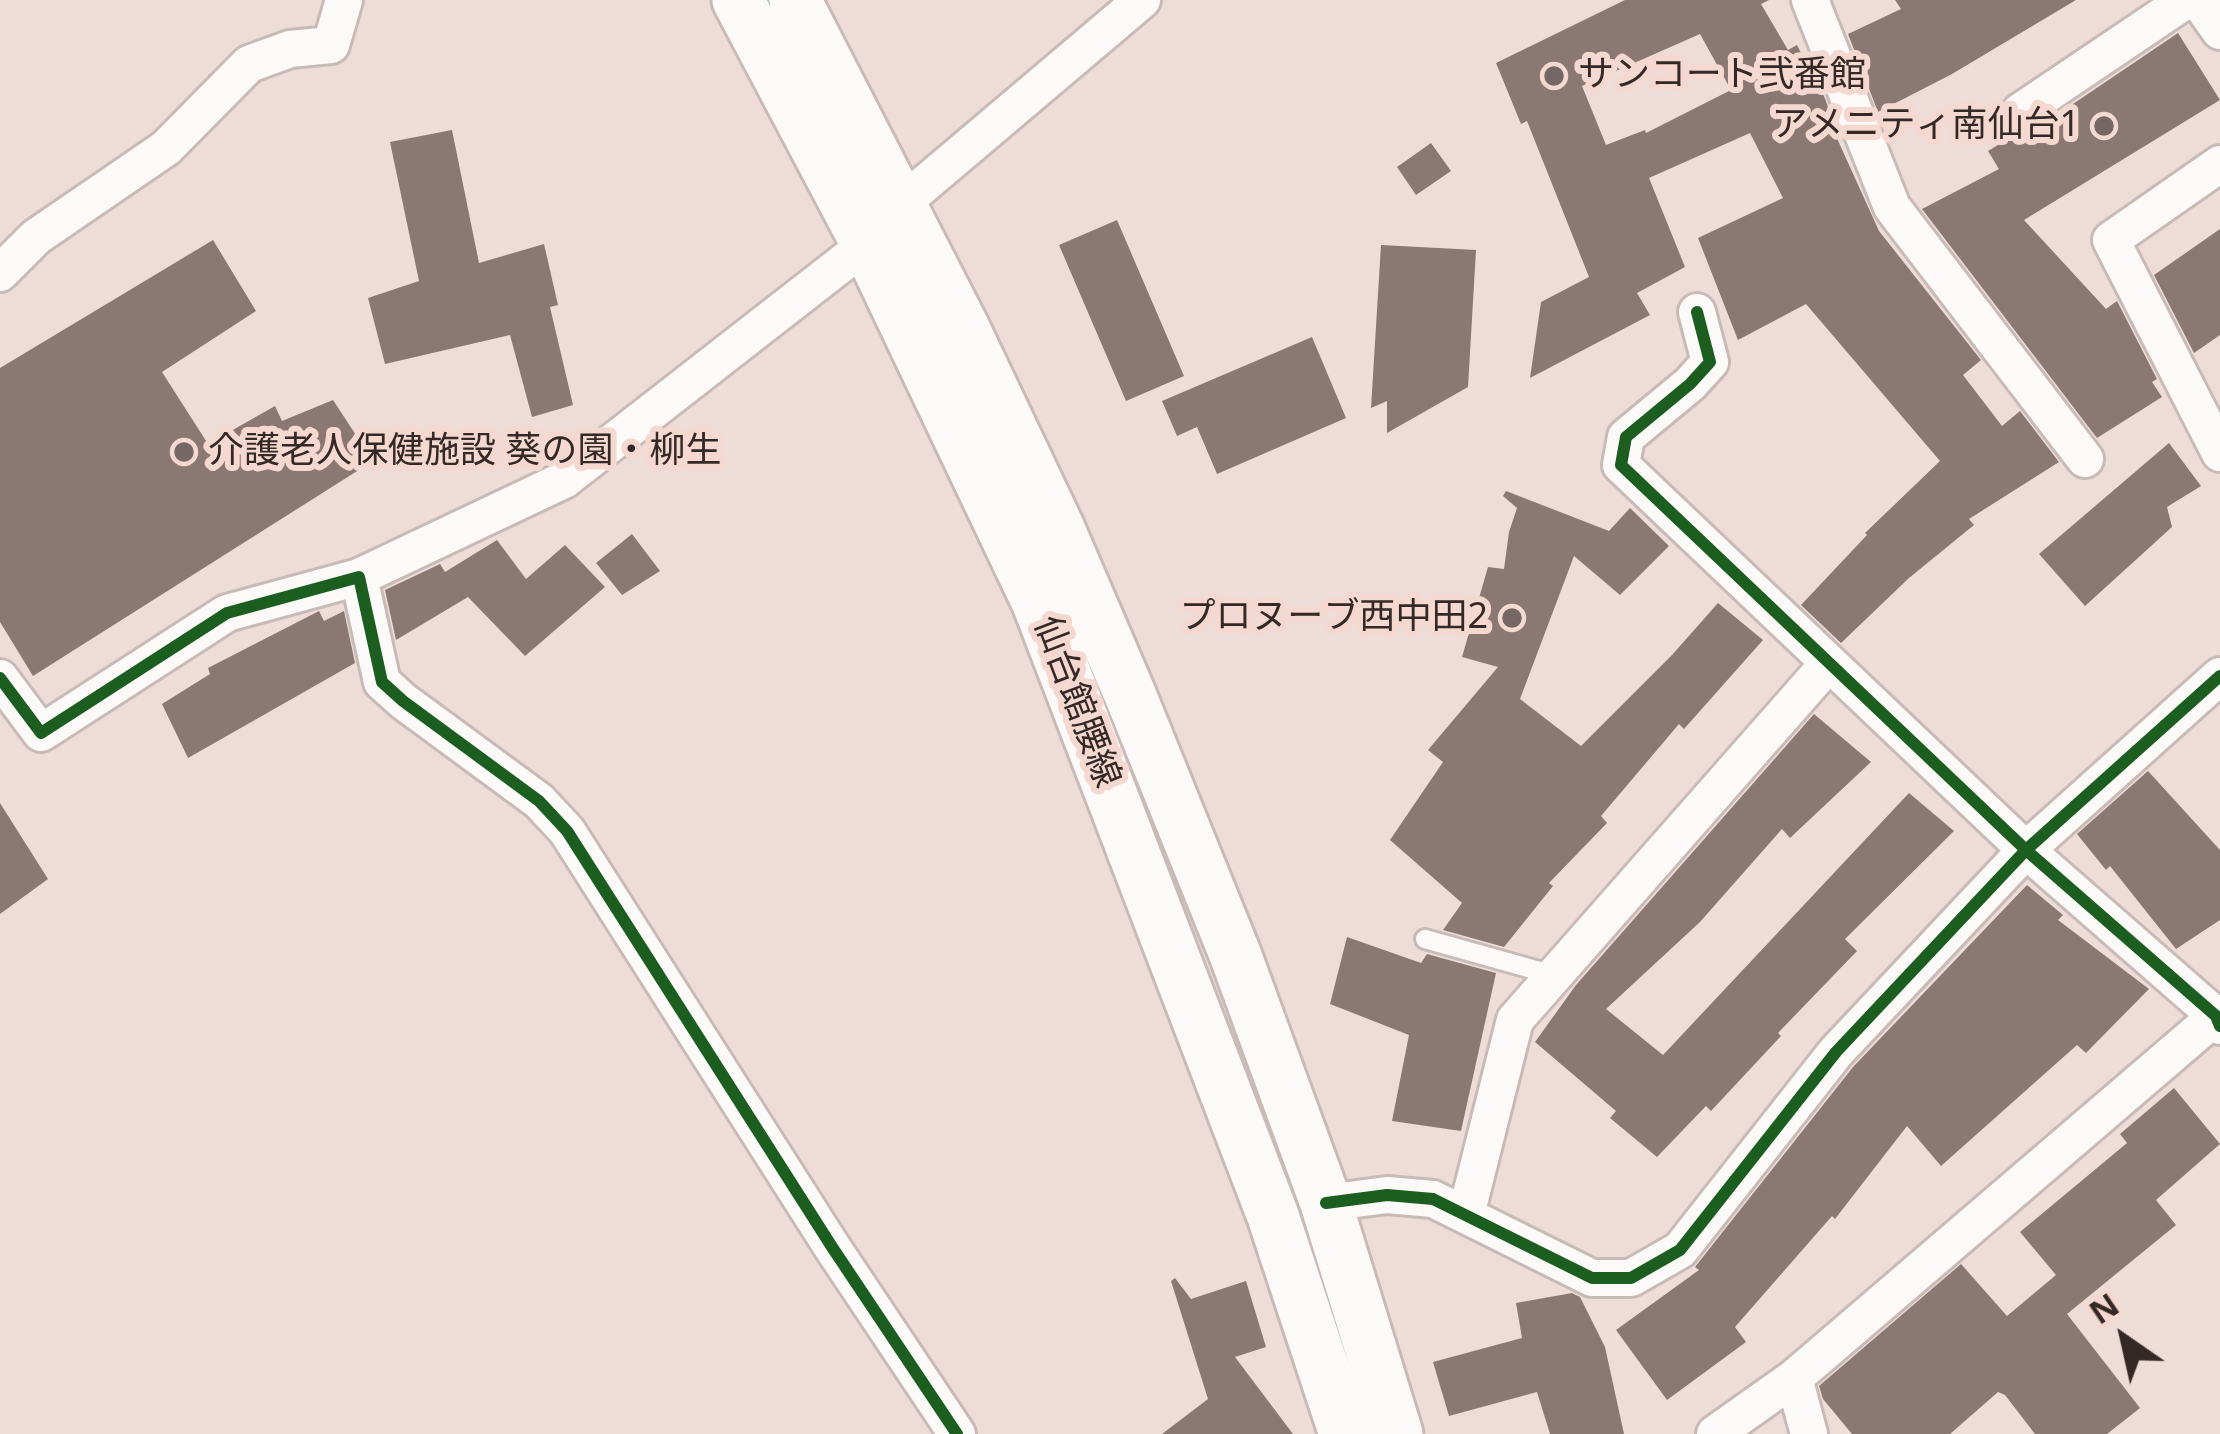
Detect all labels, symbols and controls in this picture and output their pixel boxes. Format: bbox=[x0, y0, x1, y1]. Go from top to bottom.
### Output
place label: サンコート弐番館 bbox=[1578, 54, 1866, 98]
marker: サンコート弐番館 bbox=[1541, 63, 1567, 89]
place label: アメニティ南仙台1 bbox=[1771, 104, 2080, 148]
marker: アメニティ南仙台1 bbox=[2091, 113, 2117, 139]
place label: 介護老人保健施設 葵の園・柳生 bbox=[208, 430, 721, 474]
marker: 介護老人保健施設 葵の園・柳生 bbox=[171, 439, 197, 465]
place label: プロヌーブ西中田2 bbox=[1179, 596, 1488, 640]
marker: プロヌーブ西中田2 bbox=[1499, 605, 1525, 631]
street label: 仙台館腰線 bbox=[1024, 610, 1128, 794]
north arrow bbox=[2064, 1278, 2184, 1398]
text: N bbox=[2080, 1282, 2127, 1334]

